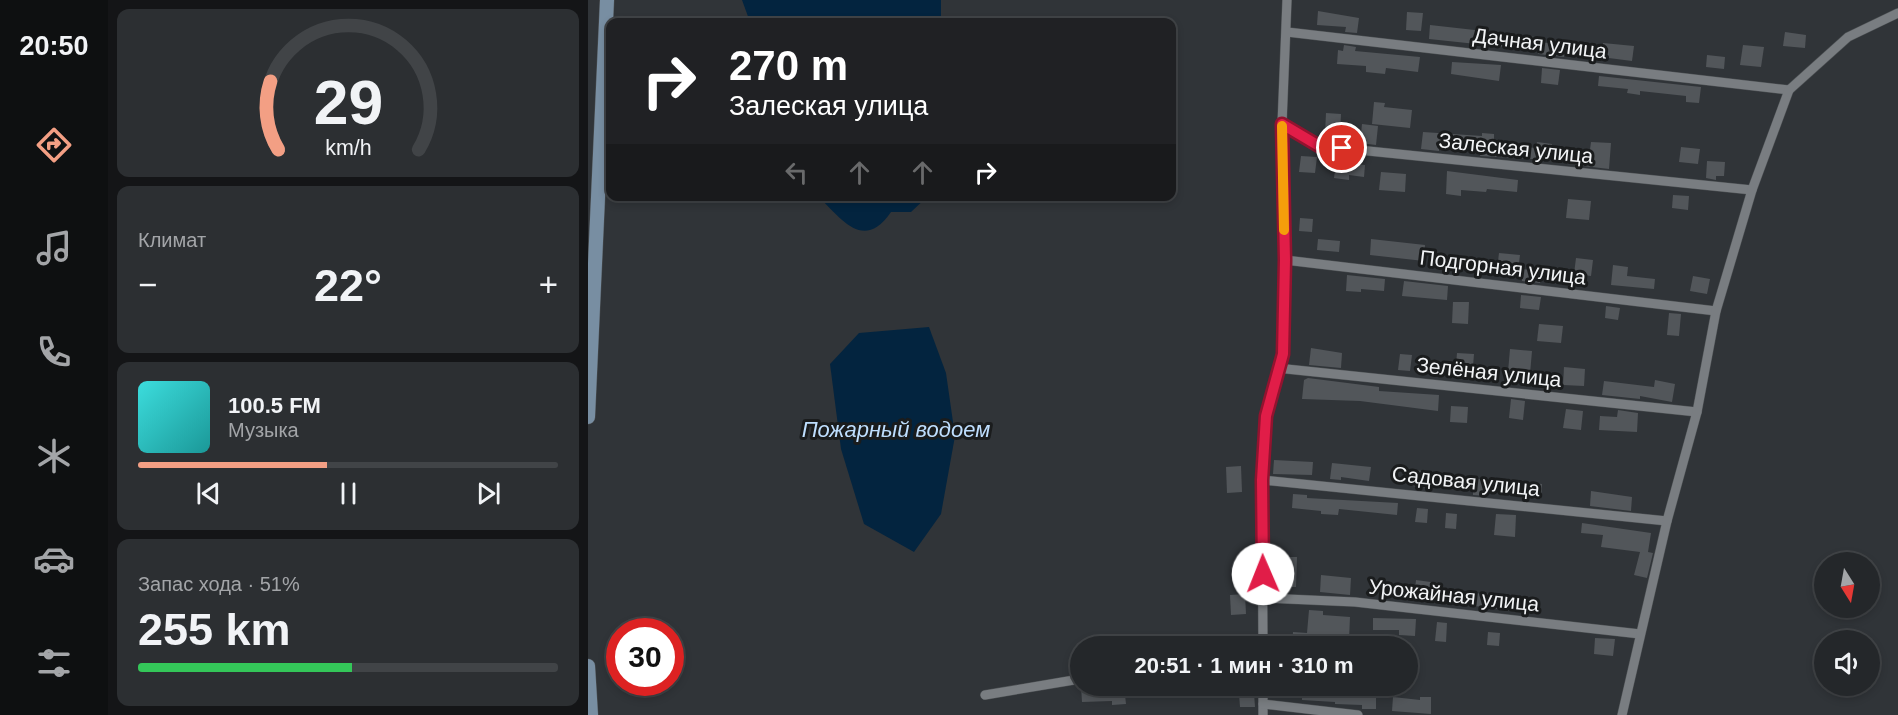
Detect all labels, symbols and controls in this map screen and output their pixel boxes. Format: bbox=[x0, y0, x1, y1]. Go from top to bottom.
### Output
street label: Дачная улица bbox=[1472, 23, 1609, 63]
text: 20:50 bbox=[19, 31, 89, 61]
icon: right bbox=[630, 42, 708, 120]
text: 270 m bbox=[729, 42, 848, 89]
text: 29 bbox=[313, 68, 383, 137]
text: Залеская улица bbox=[729, 91, 928, 121]
pin bbox=[1316, 122, 1367, 173]
icon: directions bbox=[33, 124, 75, 166]
street label: Залеская улица bbox=[1438, 128, 1595, 168]
icon: arrive bbox=[1325, 131, 1358, 164]
text: km/h bbox=[325, 136, 371, 160]
icon: left bbox=[780, 156, 813, 189]
icon: ahead bbox=[843, 156, 876, 189]
icon: ahead bbox=[906, 156, 939, 189]
icon: right bbox=[969, 156, 1002, 189]
icon: music bbox=[33, 227, 75, 269]
text: Климат bbox=[138, 229, 206, 251]
street label: Подгорная улица bbox=[1419, 245, 1588, 289]
text: 22° bbox=[314, 260, 382, 311]
text: − bbox=[138, 266, 157, 303]
text: + bbox=[539, 266, 558, 303]
icon: phone bbox=[33, 331, 75, 373]
street label: Зелёная улица bbox=[1415, 353, 1563, 391]
text: 100.5 FM bbox=[228, 393, 321, 418]
water label: Пожарный водоем bbox=[802, 417, 990, 442]
text: Музыка bbox=[228, 419, 299, 441]
icon: climate bbox=[33, 435, 75, 477]
street label: Садовая улица bbox=[1391, 462, 1541, 500]
icon: previous bbox=[192, 477, 225, 510]
icon: pause bbox=[332, 477, 365, 510]
icon: next bbox=[472, 477, 505, 510]
icon: car bbox=[33, 538, 75, 580]
position arrow bbox=[1231, 542, 1295, 606]
north arrow bbox=[1814, 552, 1880, 618]
map controls bbox=[1814, 552, 1880, 696]
text: Запас хода · 51% bbox=[138, 573, 300, 595]
street label: Урожайная улица bbox=[1368, 575, 1541, 615]
text: 255 km bbox=[138, 604, 291, 655]
speed limit sign: 30 bbox=[606, 618, 684, 696]
button: sound bbox=[1814, 630, 1880, 696]
icon: filters bbox=[33, 642, 75, 684]
text: 20:51 · 1 мин · 310 m bbox=[1134, 653, 1354, 678]

